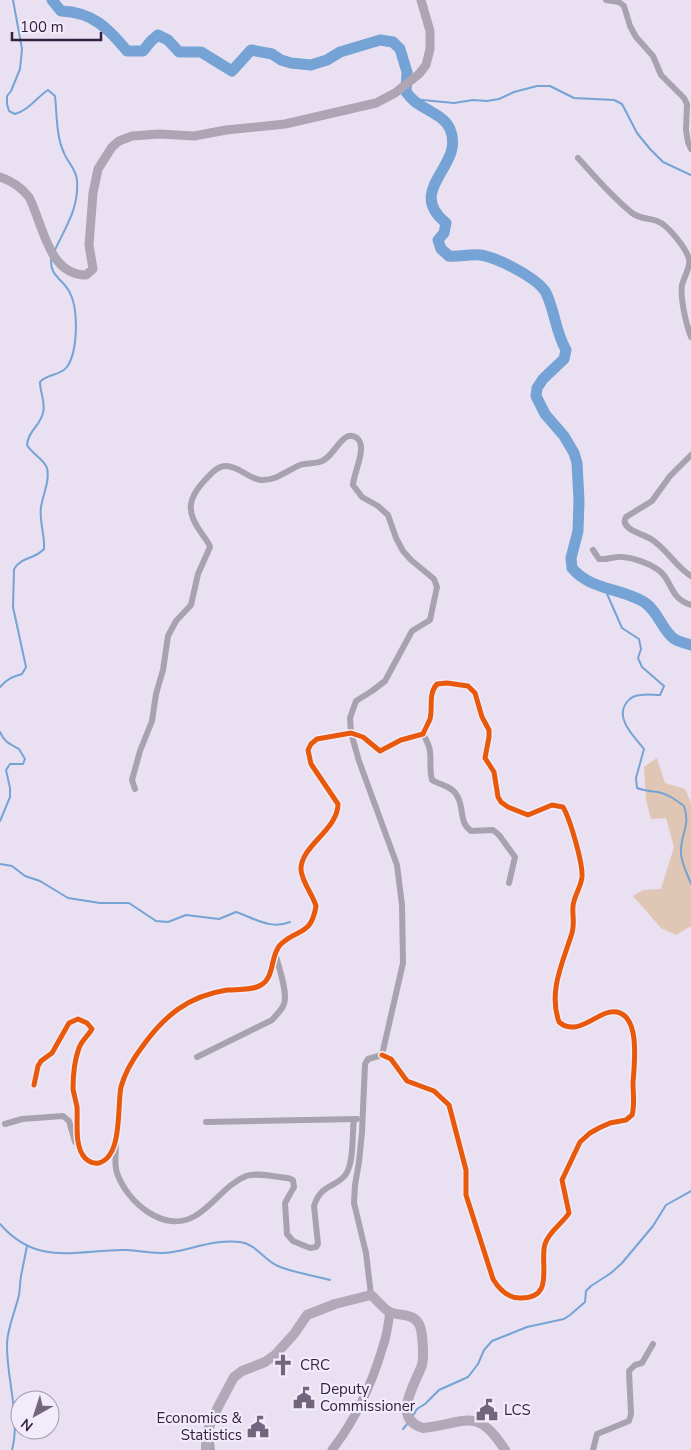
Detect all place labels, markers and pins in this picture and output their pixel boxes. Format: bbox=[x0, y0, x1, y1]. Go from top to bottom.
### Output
church icon: CRC bbox=[270, 1352, 296, 1378]
place label: CRC bbox=[300, 1355, 330, 1375]
place label: Deputy Commissioner bbox=[320, 1379, 416, 1416]
public building icon: Deputy Commissioner bbox=[291, 1385, 317, 1411]
public building icon: LCS bbox=[474, 1397, 500, 1423]
place label: LCS bbox=[504, 1400, 531, 1420]
place label: Economics & Statistics bbox=[157, 1408, 243, 1445]
public building icon: Economics & Statistics bbox=[245, 1414, 271, 1440]

